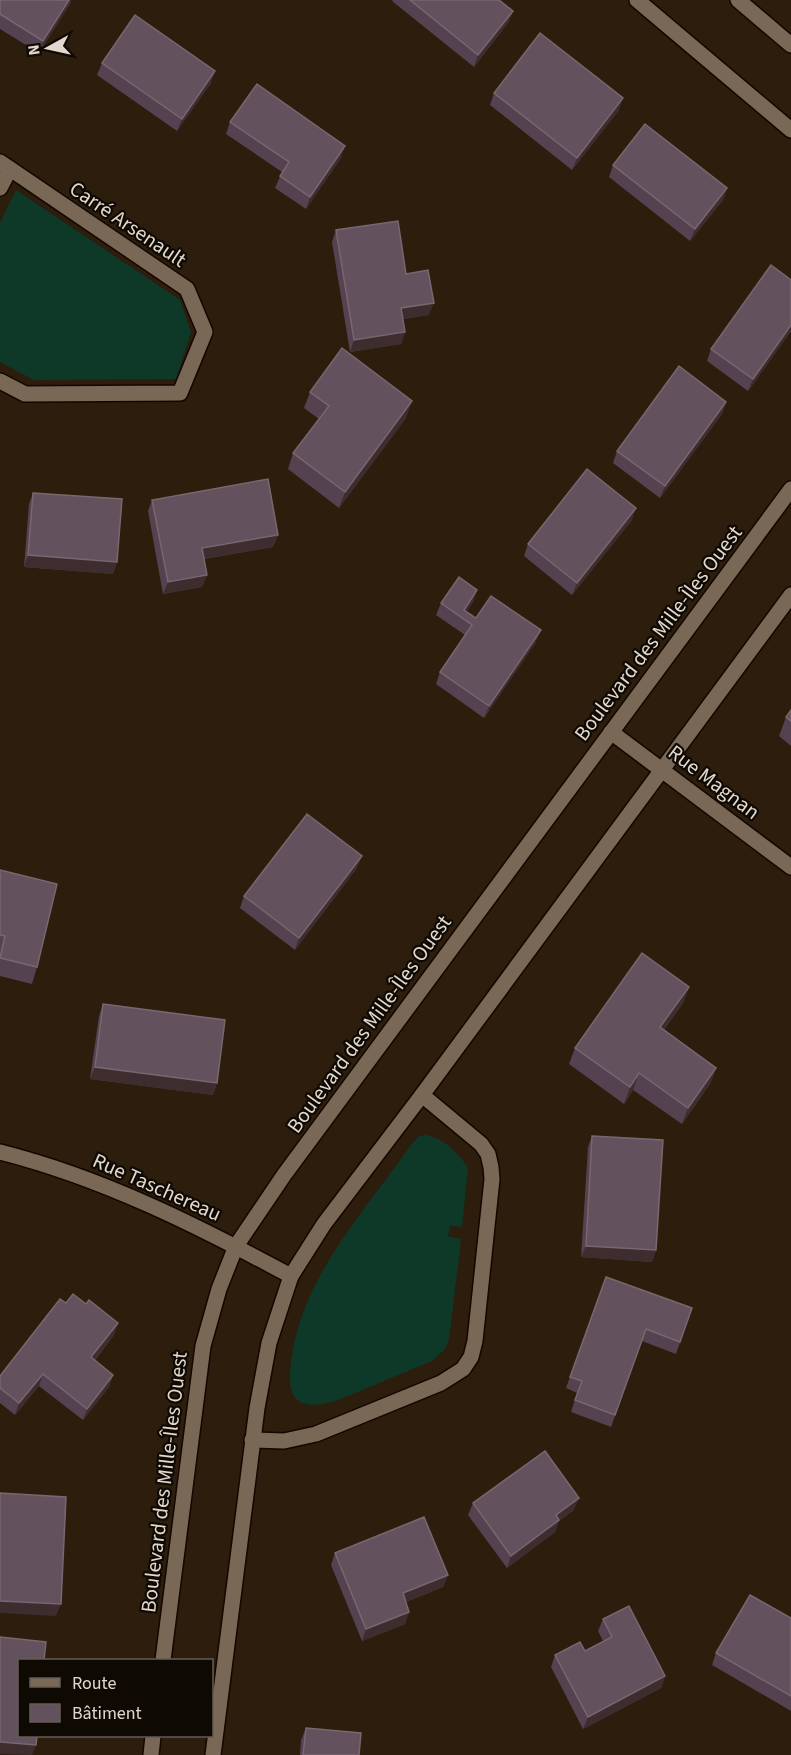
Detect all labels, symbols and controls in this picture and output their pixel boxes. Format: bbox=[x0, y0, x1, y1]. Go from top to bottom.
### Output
north arrow bbox=[18, 18, 78, 78]
text: N bbox=[23, 43, 46, 57]
street label: Carré Arsenault bbox=[64, 174, 192, 274]
street label: Boulevard des Mille-Îles Ouest bbox=[567, 519, 749, 747]
street label: Rue Magnan bbox=[662, 738, 766, 826]
street label: Boulevard des Mille-Îles Ouest bbox=[280, 909, 458, 1139]
street label: Rue Taschereau bbox=[88, 1145, 226, 1229]
street label: Boulevard des Mille-Îles Ouest bbox=[133, 1350, 195, 1614]
legend bbox=[18, 1659, 213, 1737]
text: Route bbox=[72, 1671, 116, 1696]
text: Bâtiment bbox=[72, 1701, 142, 1726]

